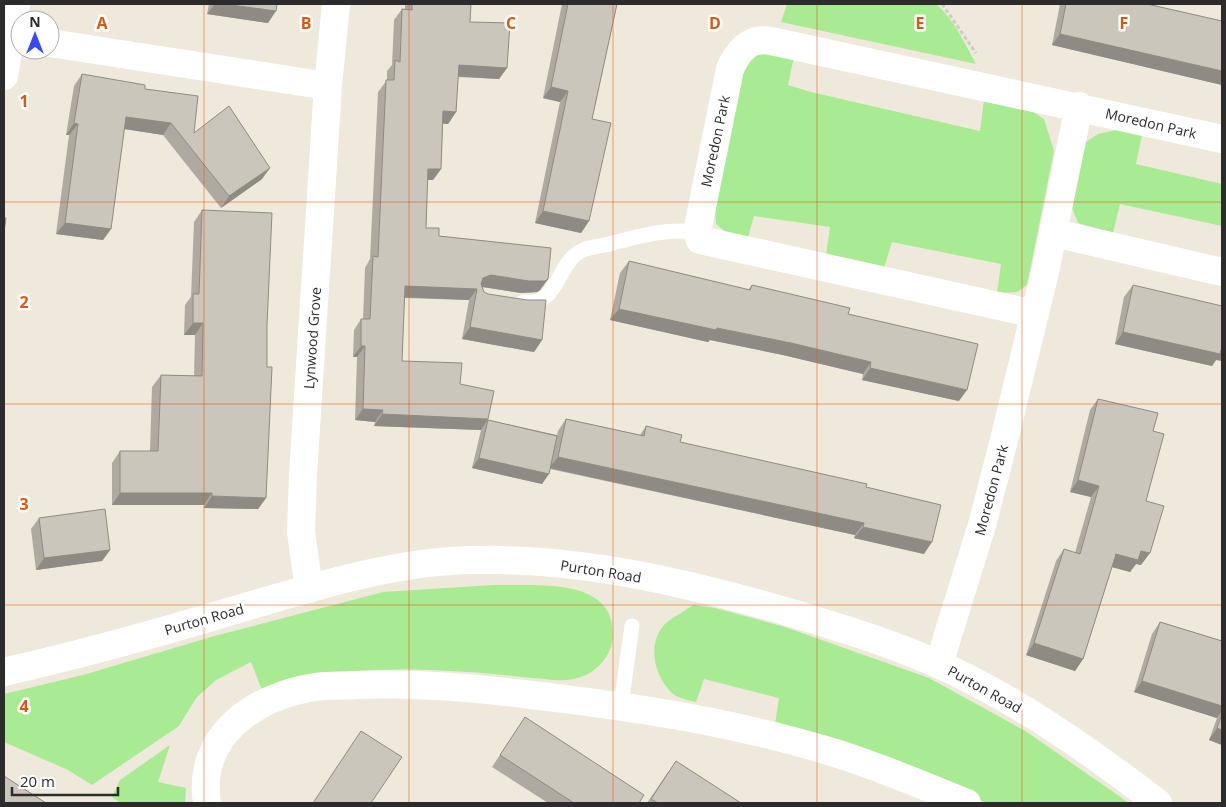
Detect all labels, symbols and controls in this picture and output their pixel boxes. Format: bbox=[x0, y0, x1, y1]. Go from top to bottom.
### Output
north arrow bbox=[10, 10, 60, 60]
text: N bbox=[29, 12, 41, 31]
text: A bbox=[96, 12, 108, 34]
text: B bbox=[301, 12, 311, 34]
text: C bbox=[506, 12, 516, 34]
text: D bbox=[709, 12, 721, 34]
text: E bbox=[916, 12, 925, 34]
text: F bbox=[1120, 12, 1128, 34]
text: 1 bbox=[19, 90, 29, 112]
street label: Moredon Park bbox=[696, 93, 734, 189]
street label: Moredon Park bbox=[1104, 103, 1199, 143]
street label: Lynwood Grove bbox=[299, 286, 325, 390]
text: 2 bbox=[19, 291, 29, 313]
street label: Moredon Park bbox=[970, 442, 1012, 537]
text: 3 bbox=[19, 493, 29, 515]
street label: Purton Road bbox=[559, 555, 643, 587]
street label: Purton Road bbox=[162, 599, 246, 639]
street label: Purton Road bbox=[945, 661, 1025, 717]
text: 4 bbox=[19, 695, 29, 717]
scale bar bbox=[12, 764, 119, 796]
text: 20 m bbox=[20, 771, 55, 791]

